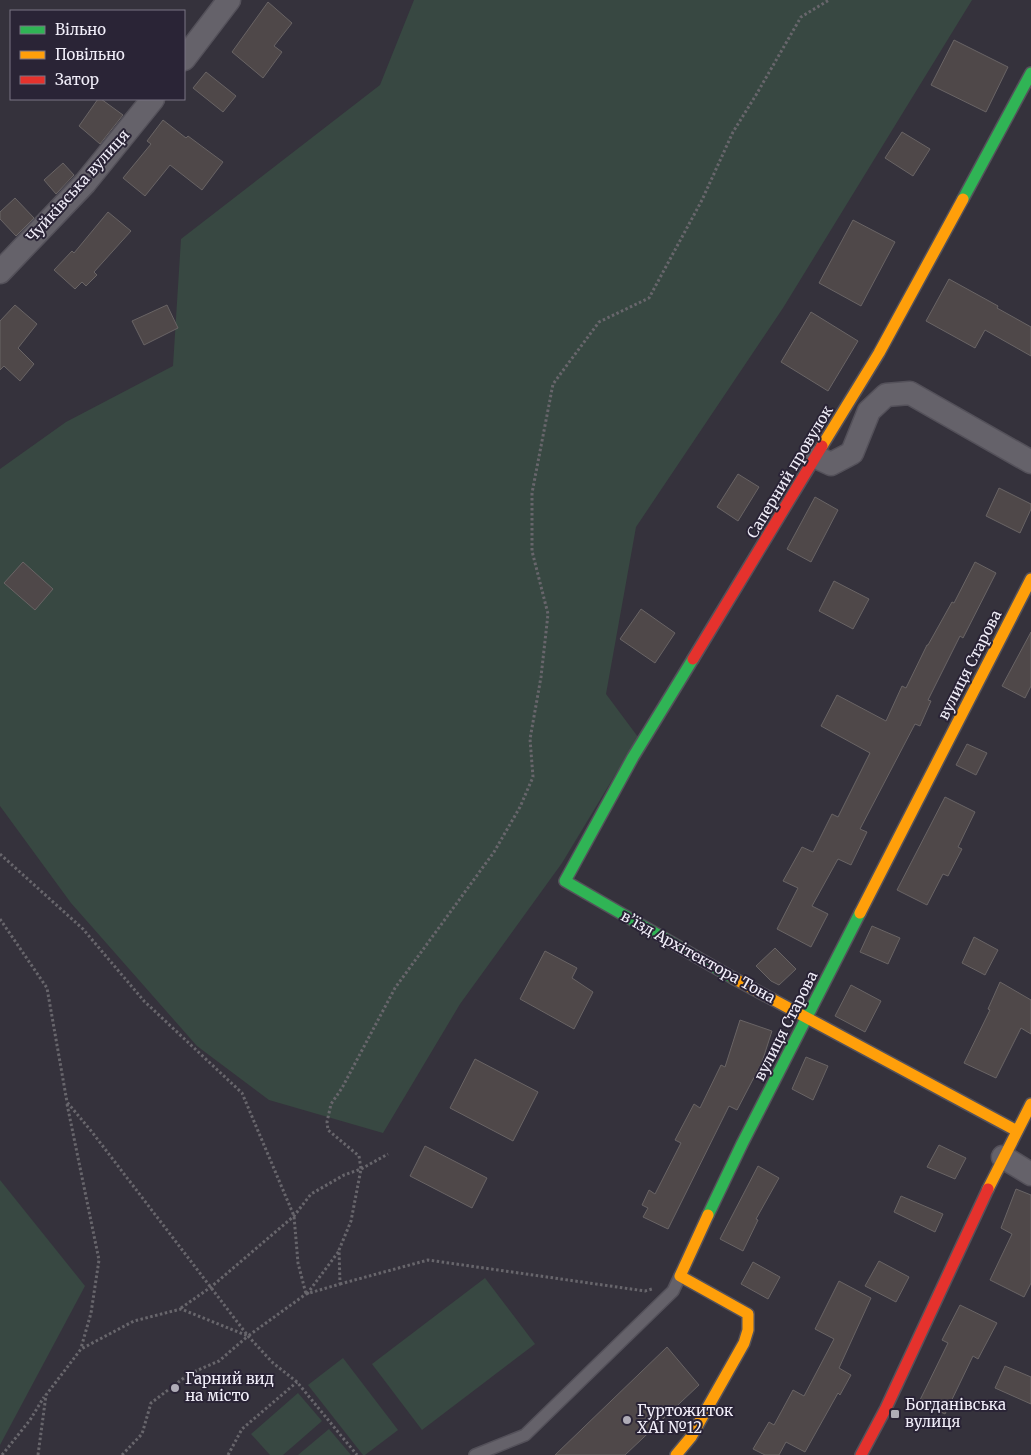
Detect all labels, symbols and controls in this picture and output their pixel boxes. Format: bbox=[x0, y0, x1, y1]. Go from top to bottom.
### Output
legend bbox=[10, 10, 185, 100]
text: Вільно bbox=[55, 20, 106, 39]
text: Повільно bbox=[55, 45, 125, 64]
text: Затор bbox=[55, 70, 99, 89]
street label: Чуйківська вулиця bbox=[22, 125, 133, 246]
street label: Саперний провулок bbox=[742, 401, 837, 542]
street label: вулиця Старова bbox=[934, 607, 1005, 723]
street label: в’їзд Архітектора Тона bbox=[618, 906, 779, 1007]
street label: вулиця Старова bbox=[750, 968, 821, 1084]
place label: Гарний вид на місто bbox=[185, 1369, 274, 1405]
marker: Гарний вид на місто bbox=[169, 1382, 181, 1394]
place label: Богданівська вулиця bbox=[905, 1395, 1006, 1431]
place label: Гуртожиток ХАІ №12 bbox=[637, 1401, 734, 1437]
marker: Богданівська вулиця bbox=[889, 1408, 901, 1420]
marker: Гуртожиток ХАІ №12 bbox=[621, 1414, 633, 1426]

